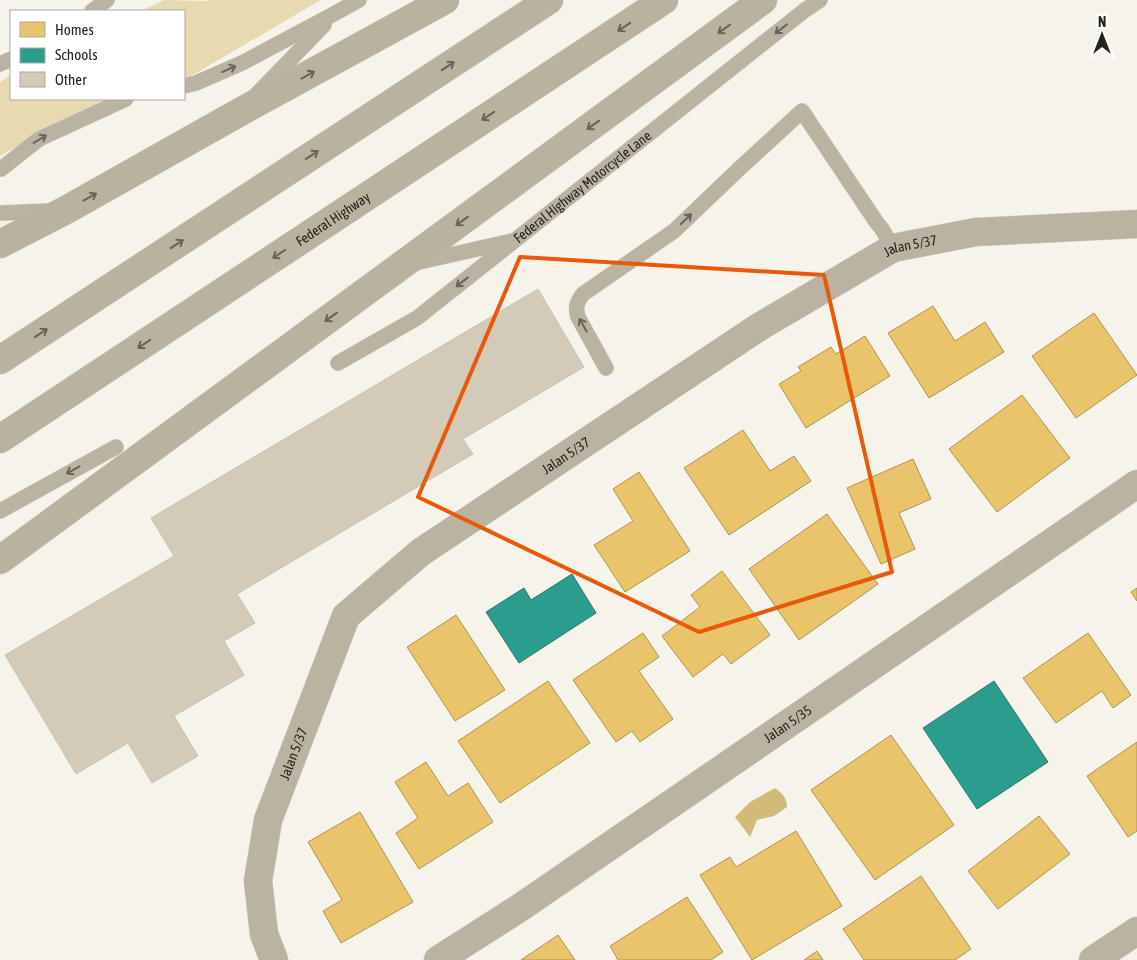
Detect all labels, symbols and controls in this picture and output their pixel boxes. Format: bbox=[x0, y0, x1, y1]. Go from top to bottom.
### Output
legend bbox=[10, 10, 185, 100]
north arrow bbox=[1077, 10, 1127, 60]
text: N bbox=[1098, 14, 1106, 30]
text: Homes bbox=[55, 21, 94, 38]
one-way arrow bbox=[617, 22, 631, 32]
one-way arrow bbox=[717, 24, 731, 34]
one-way arrow bbox=[775, 24, 788, 35]
text: Schools bbox=[55, 46, 98, 63]
one-way arrow bbox=[441, 61, 455, 71]
one-way arrow bbox=[221, 63, 236, 73]
one-way arrow bbox=[300, 70, 315, 79]
text: Other bbox=[55, 71, 87, 88]
one-way arrow bbox=[481, 111, 495, 121]
one-way arrow bbox=[586, 120, 600, 130]
street label: Federal Highway Motorcycle Lane bbox=[510, 127, 654, 246]
one-way arrow bbox=[33, 134, 47, 145]
one-way arrow bbox=[305, 150, 319, 160]
street label: Federal Highway bbox=[293, 189, 373, 249]
one-way arrow bbox=[82, 191, 96, 201]
one-way arrow bbox=[680, 213, 692, 225]
one-way arrow bbox=[455, 216, 469, 226]
street label: Jalan 5/37 bbox=[880, 232, 938, 260]
one-way arrow bbox=[169, 239, 183, 249]
one-way arrow bbox=[273, 249, 287, 259]
one-way arrow bbox=[456, 277, 469, 288]
one-way arrow bbox=[324, 312, 338, 322]
one-way arrow bbox=[577, 319, 587, 333]
one-way arrow bbox=[33, 328, 47, 338]
one-way arrow bbox=[137, 339, 151, 349]
street label: Jalan 5/37 bbox=[539, 434, 593, 477]
one-way arrow bbox=[67, 466, 81, 476]
street label: Jalan 5/35 bbox=[761, 702, 815, 746]
street label: Jalan 5/37 bbox=[276, 725, 311, 782]

